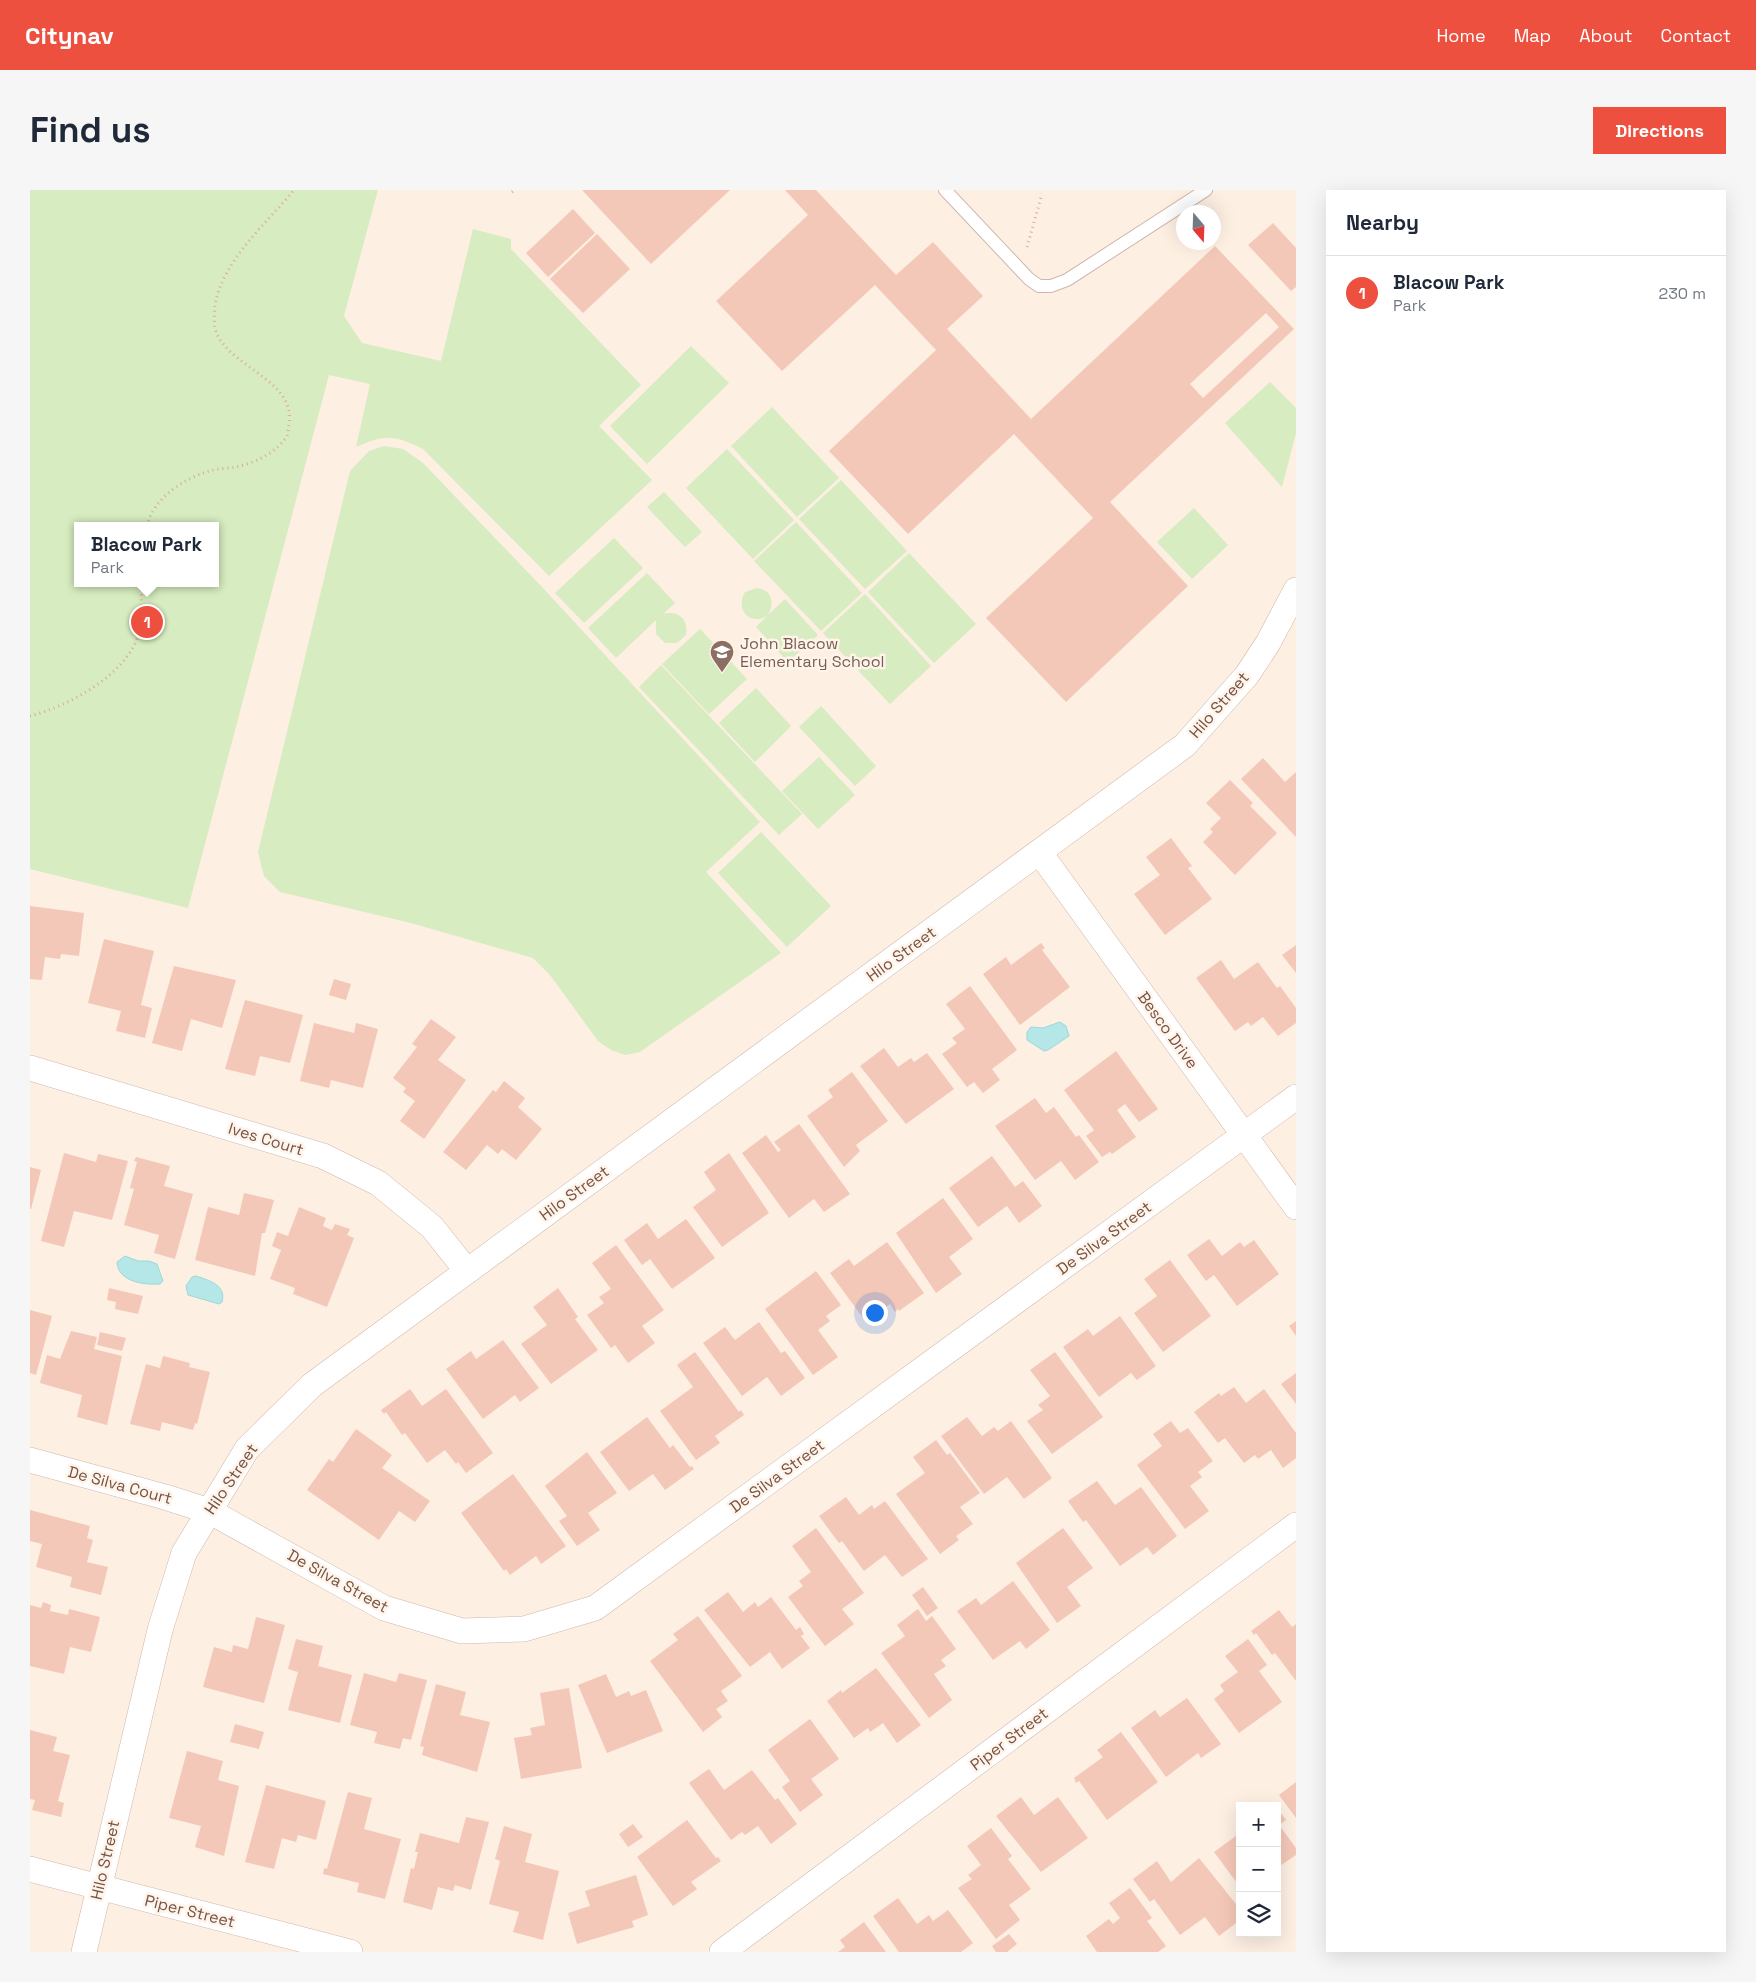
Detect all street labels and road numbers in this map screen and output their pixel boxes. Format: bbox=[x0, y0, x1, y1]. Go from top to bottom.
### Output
street label: Hilo Street bbox=[1184, 667, 1254, 743]
street label: Hilo Street bbox=[862, 922, 940, 986]
street label: Besco Drive bbox=[1133, 987, 1203, 1073]
street label: Ives Court bbox=[226, 1118, 306, 1160]
street label: Hilo Street bbox=[535, 1161, 613, 1225]
street label: De Silva Street bbox=[1052, 1196, 1156, 1280]
street label: De Silva Street bbox=[725, 1434, 829, 1518]
street label: Hilo Street bbox=[200, 1439, 262, 1519]
street label: De Silva Court bbox=[66, 1461, 174, 1509]
street label: De Silva Street bbox=[284, 1545, 392, 1617]
street label: Piper Street bbox=[966, 1703, 1052, 1775]
street label: Hilo Street bbox=[86, 1818, 124, 1902]
street label: Piper Street bbox=[143, 1890, 237, 1932]

